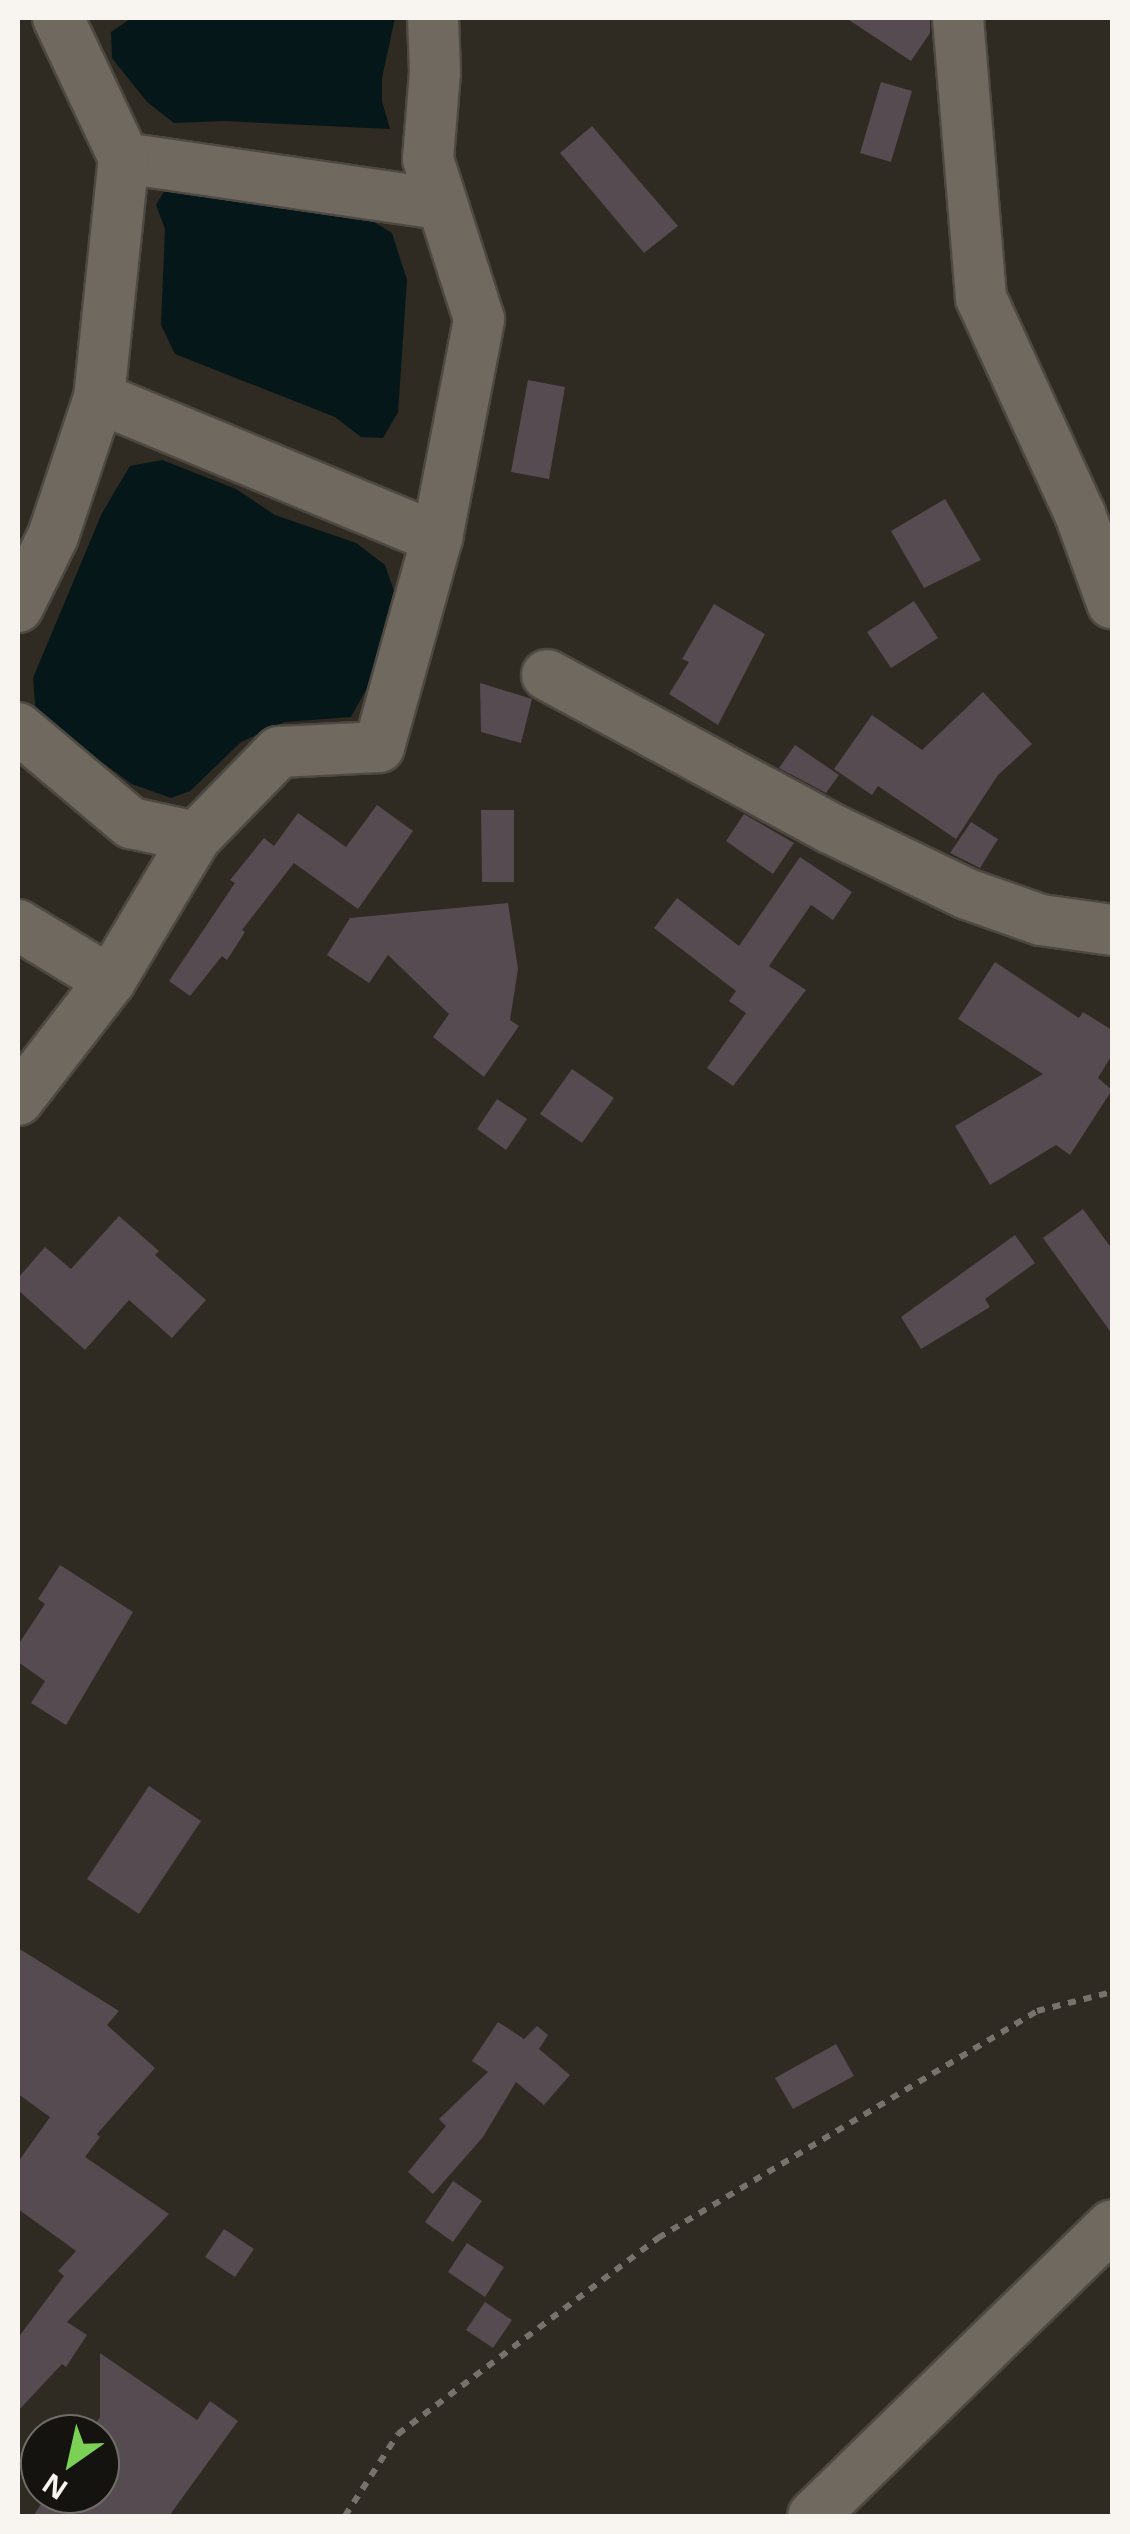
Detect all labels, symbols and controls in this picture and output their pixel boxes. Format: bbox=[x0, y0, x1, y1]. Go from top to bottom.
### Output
north arrow bbox=[20, 2414, 120, 2514]
text: N bbox=[34, 2465, 74, 2509]

